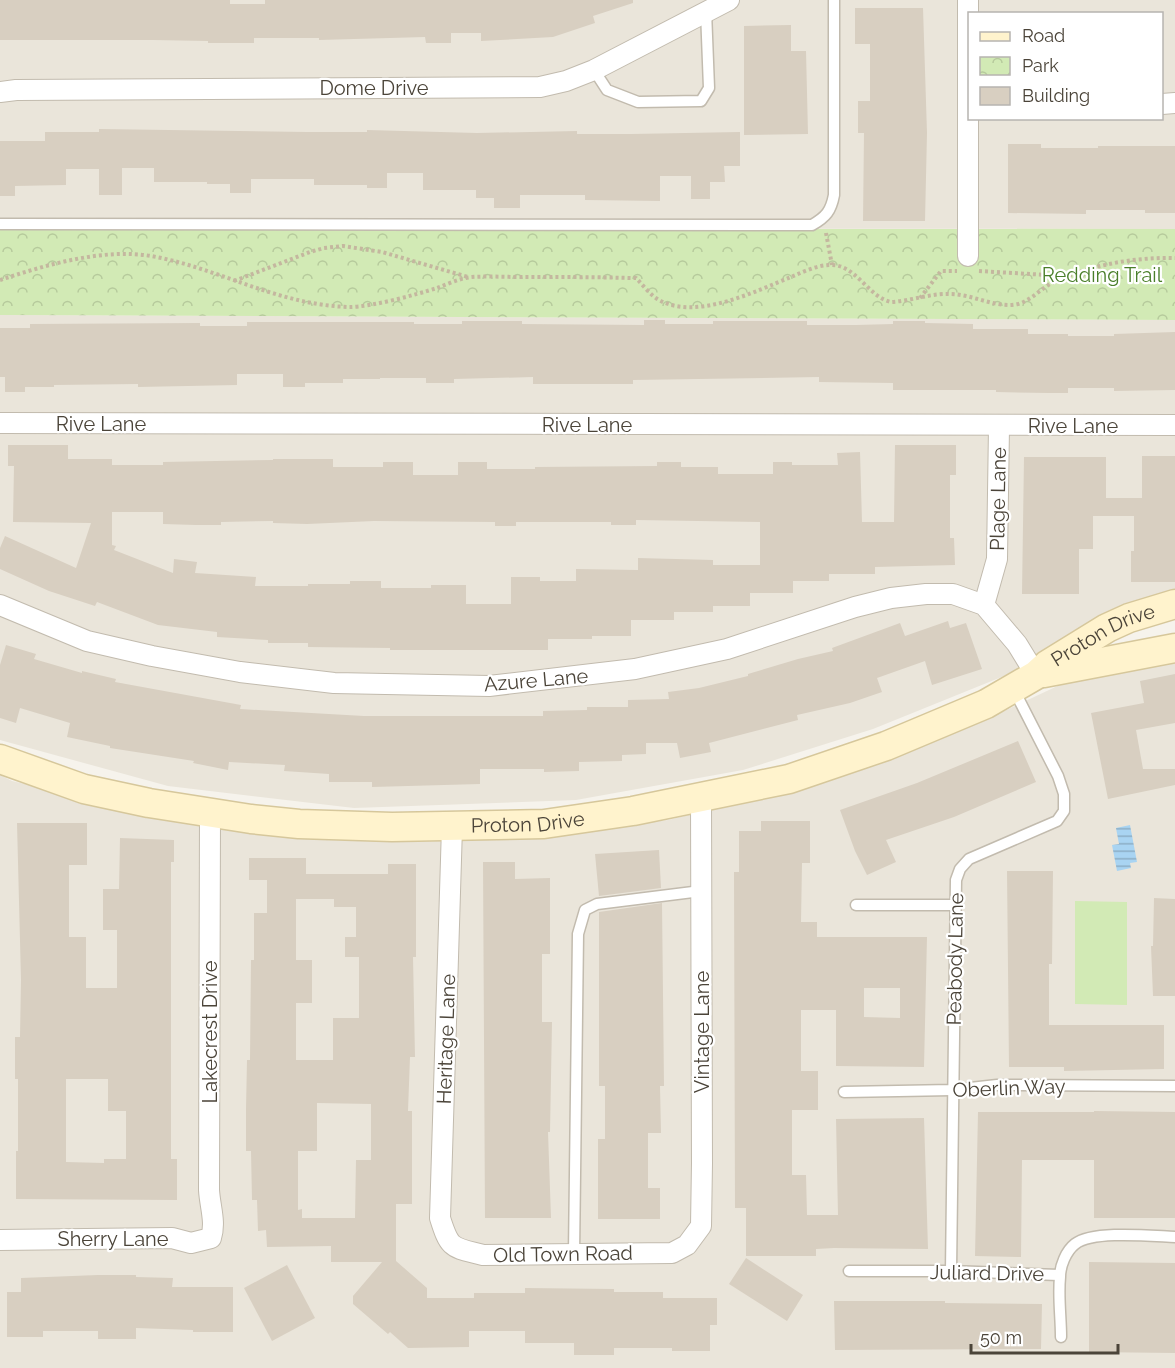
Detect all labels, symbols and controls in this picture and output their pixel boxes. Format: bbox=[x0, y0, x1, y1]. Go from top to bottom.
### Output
legend bbox=[968, 12, 1163, 120]
text: Road bbox=[1022, 25, 1065, 46]
text: Park bbox=[1022, 55, 1059, 76]
street label: Dome Drive bbox=[319, 76, 429, 100]
text: Building bbox=[1022, 85, 1090, 106]
park label: Redding Trail bbox=[1042, 263, 1163, 287]
street label: Rive Lane bbox=[56, 412, 146, 436]
street label: Rive Lane bbox=[542, 413, 632, 437]
street label: Rive Lane bbox=[1028, 414, 1118, 438]
street label: Plage Lane bbox=[985, 447, 1011, 551]
street label: Proton Drive bbox=[1047, 599, 1158, 672]
street label: Azure Lane bbox=[483, 663, 589, 697]
street label: Proton Drive bbox=[471, 806, 586, 837]
street label: Peabody Lane bbox=[942, 892, 968, 1026]
street label: Lakecrest Drive bbox=[198, 960, 222, 1103]
street label: Vintage Lane bbox=[690, 971, 714, 1093]
street label: Heritage Lane bbox=[432, 973, 460, 1105]
street label: Oberlin Way bbox=[952, 1074, 1066, 1102]
street label: Sherry Lane bbox=[58, 1227, 169, 1251]
street label: Old Town Road bbox=[493, 1241, 633, 1267]
street label: Juliard Drive bbox=[930, 1260, 1045, 1286]
scale bar bbox=[971, 1317, 1118, 1355]
text: 50 m bbox=[980, 1327, 1022, 1348]

